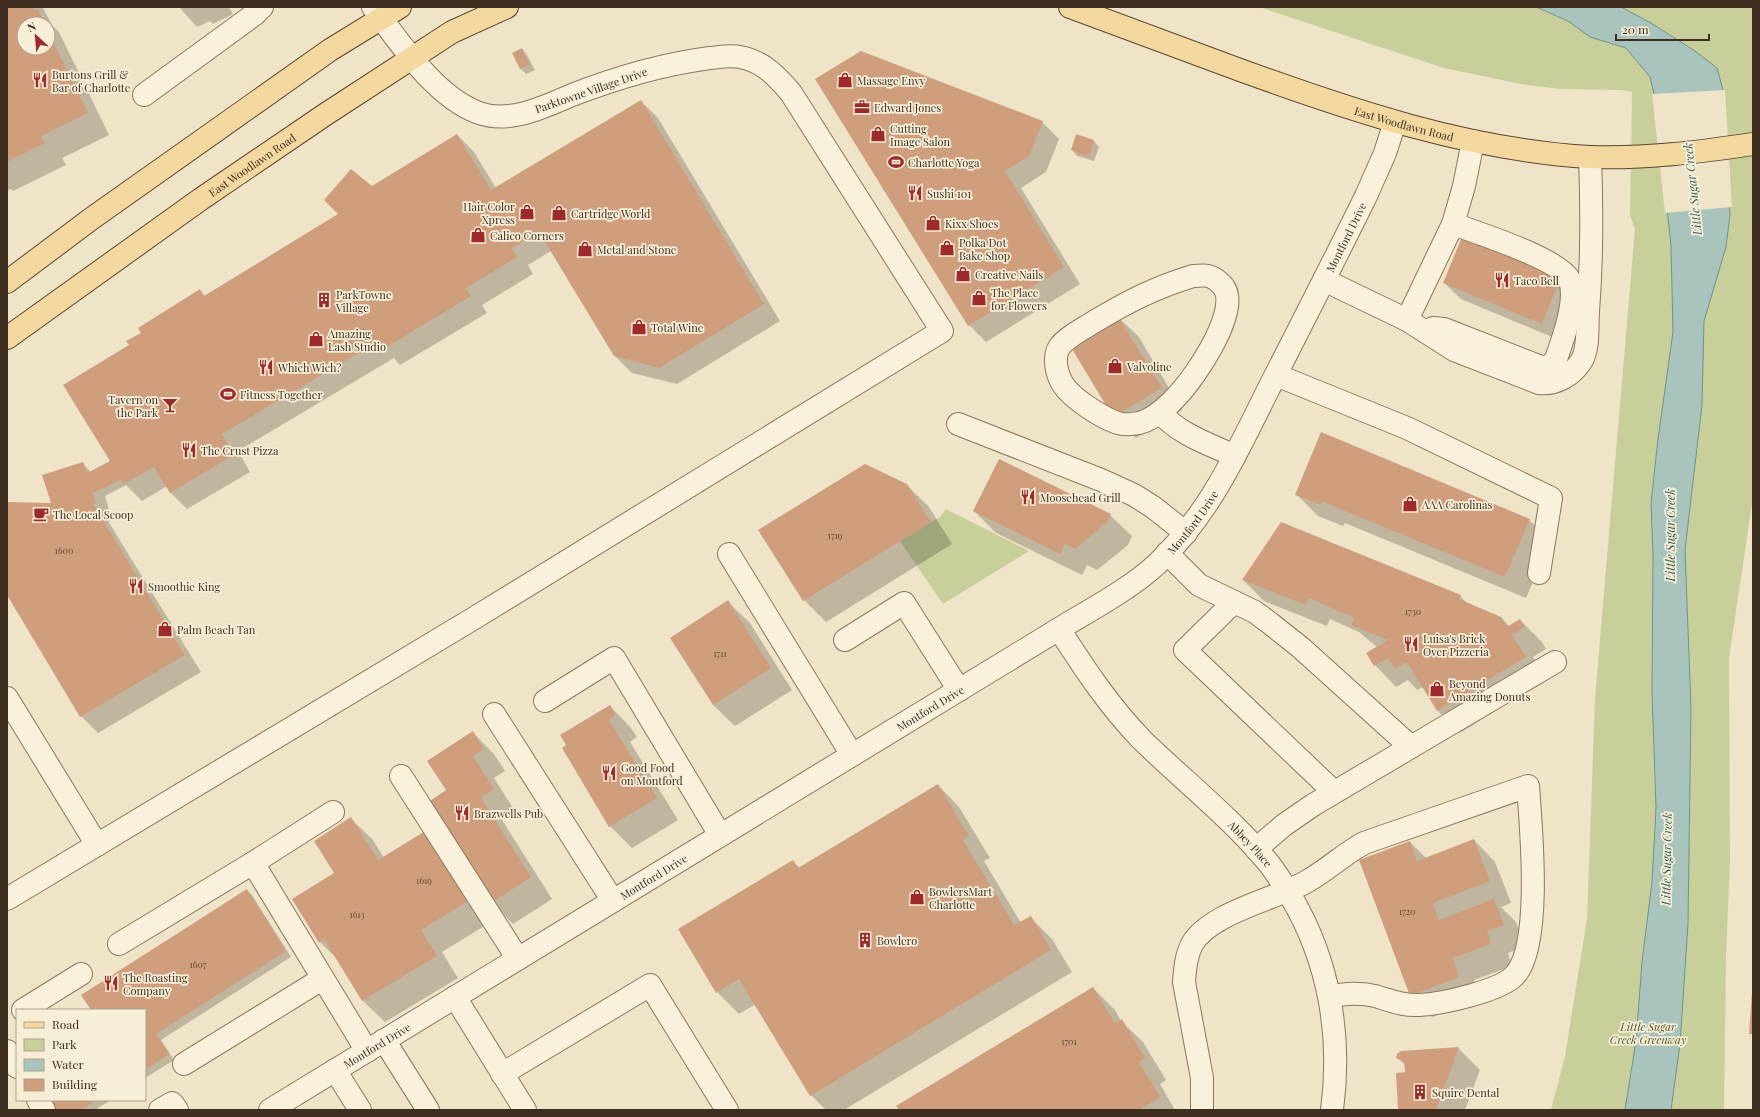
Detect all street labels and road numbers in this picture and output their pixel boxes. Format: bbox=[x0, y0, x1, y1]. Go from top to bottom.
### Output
street label: Parktowne Village Drive bbox=[533, 64, 650, 116]
street label: East Woodlawn Road bbox=[1353, 102, 1456, 144]
street label: East Woodlawn Road bbox=[205, 129, 299, 199]
street label: Montford Drive bbox=[1322, 199, 1370, 274]
street label: Montford Drive bbox=[1164, 487, 1221, 557]
street label: Montford Drive bbox=[894, 681, 967, 734]
street label: Abbey Place bbox=[1225, 816, 1276, 870]
street label: Montford Drive bbox=[617, 850, 690, 903]
street label: Montford Drive bbox=[340, 1018, 414, 1071]

